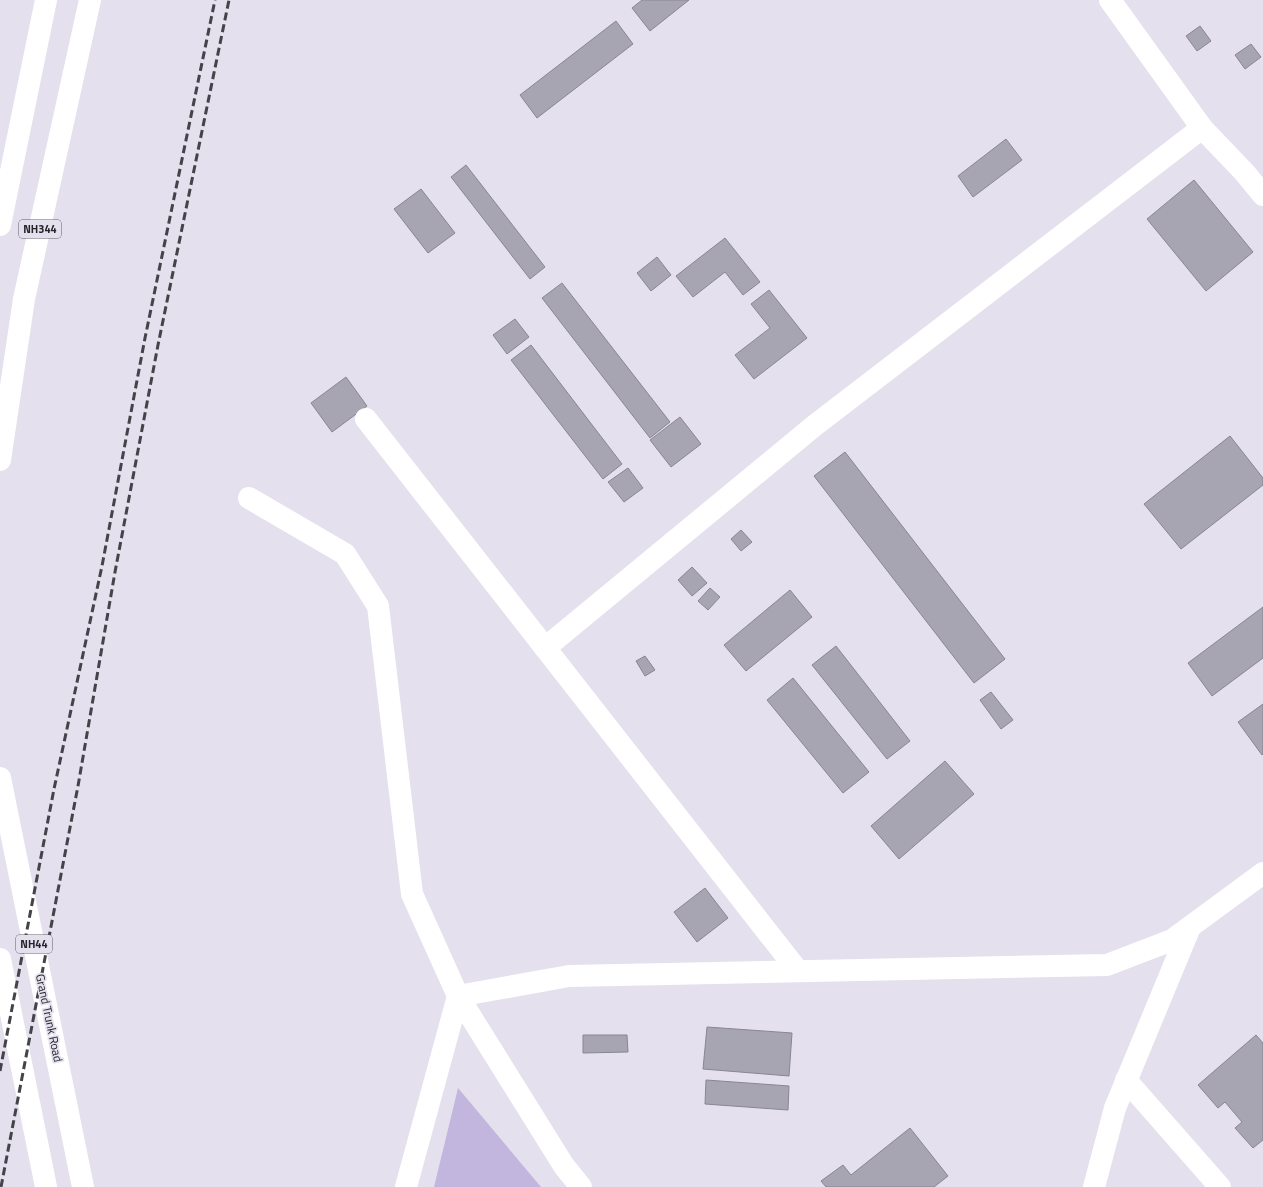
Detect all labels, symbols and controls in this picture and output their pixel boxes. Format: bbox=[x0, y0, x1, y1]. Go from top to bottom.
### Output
road number: NH344 bbox=[19, 220, 61, 238]
road number: NH44 bbox=[16, 935, 52, 953]
street label: Grand Trunk Road bbox=[31, 972, 68, 1064]

